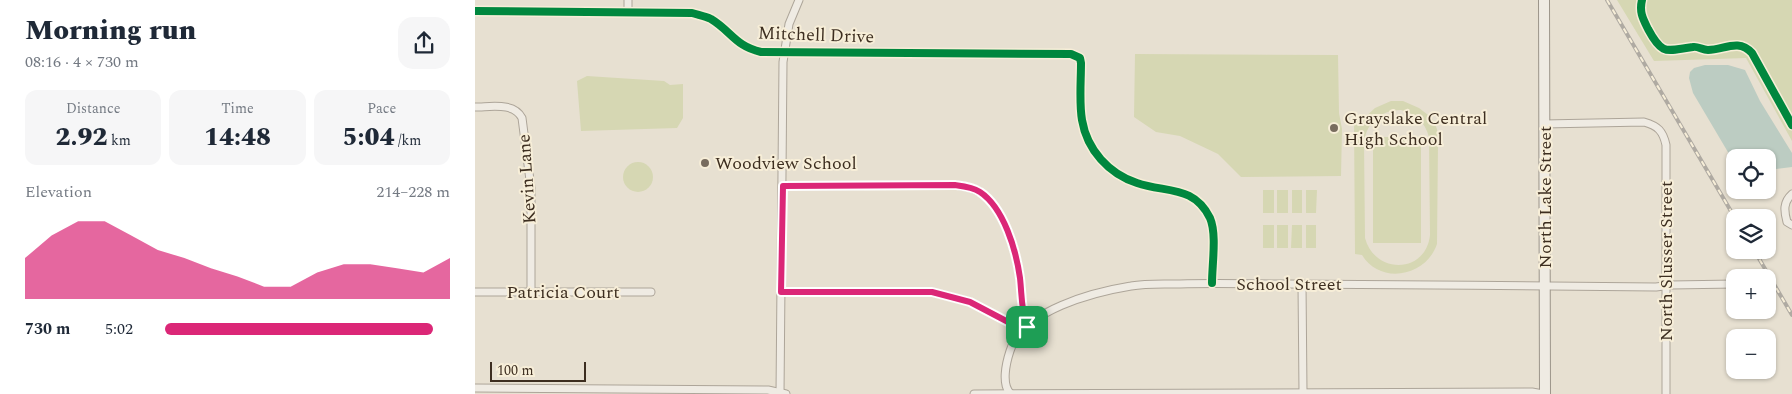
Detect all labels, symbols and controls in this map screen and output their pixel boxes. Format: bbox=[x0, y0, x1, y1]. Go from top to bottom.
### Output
text: Morning run bbox=[25, 9, 196, 52]
button: share bbox=[398, 17, 450, 69]
street label: Mitchell Drive bbox=[757, 19, 875, 51]
text: 08:16 · 4 × 730 m bbox=[25, 50, 139, 74]
text: Distance bbox=[66, 98, 120, 119]
text: Time bbox=[221, 98, 254, 119]
text: Pace bbox=[367, 98, 396, 119]
place label: Grayslake Central High School bbox=[1344, 105, 1487, 153]
text: 2.92 bbox=[55, 119, 107, 157]
text: 14:48 bbox=[204, 119, 271, 157]
text: 5:04 bbox=[342, 119, 394, 157]
marker: Grayslake Central High School bbox=[1328, 122, 1340, 134]
street label: North Lake Street bbox=[1532, 126, 1559, 268]
text: km bbox=[107, 130, 131, 151]
text: /km bbox=[394, 130, 421, 151]
street label: Kevin Lane bbox=[510, 133, 544, 225]
map controls bbox=[1726, 149, 1776, 379]
button: locate bbox=[1726, 149, 1776, 199]
place label: Woodview School bbox=[715, 150, 857, 177]
marker: Woodview School bbox=[699, 157, 711, 169]
text: Elevation bbox=[25, 180, 92, 204]
text: 214–228 m bbox=[376, 180, 450, 204]
street label: North Slusser Street bbox=[1653, 181, 1680, 341]
button: layers bbox=[1726, 209, 1776, 259]
button: + bbox=[1726, 269, 1776, 319]
street label: School Street bbox=[1236, 271, 1342, 298]
street label: Patricia Court bbox=[506, 279, 620, 306]
pin bbox=[1006, 306, 1048, 348]
icon: arrive bbox=[1013, 313, 1041, 341]
text: 730 m bbox=[25, 317, 70, 341]
text: 5:02 bbox=[105, 317, 133, 341]
button: − bbox=[1726, 329, 1776, 379]
scale bar bbox=[490, 359, 586, 382]
text: 100 m bbox=[497, 360, 534, 381]

